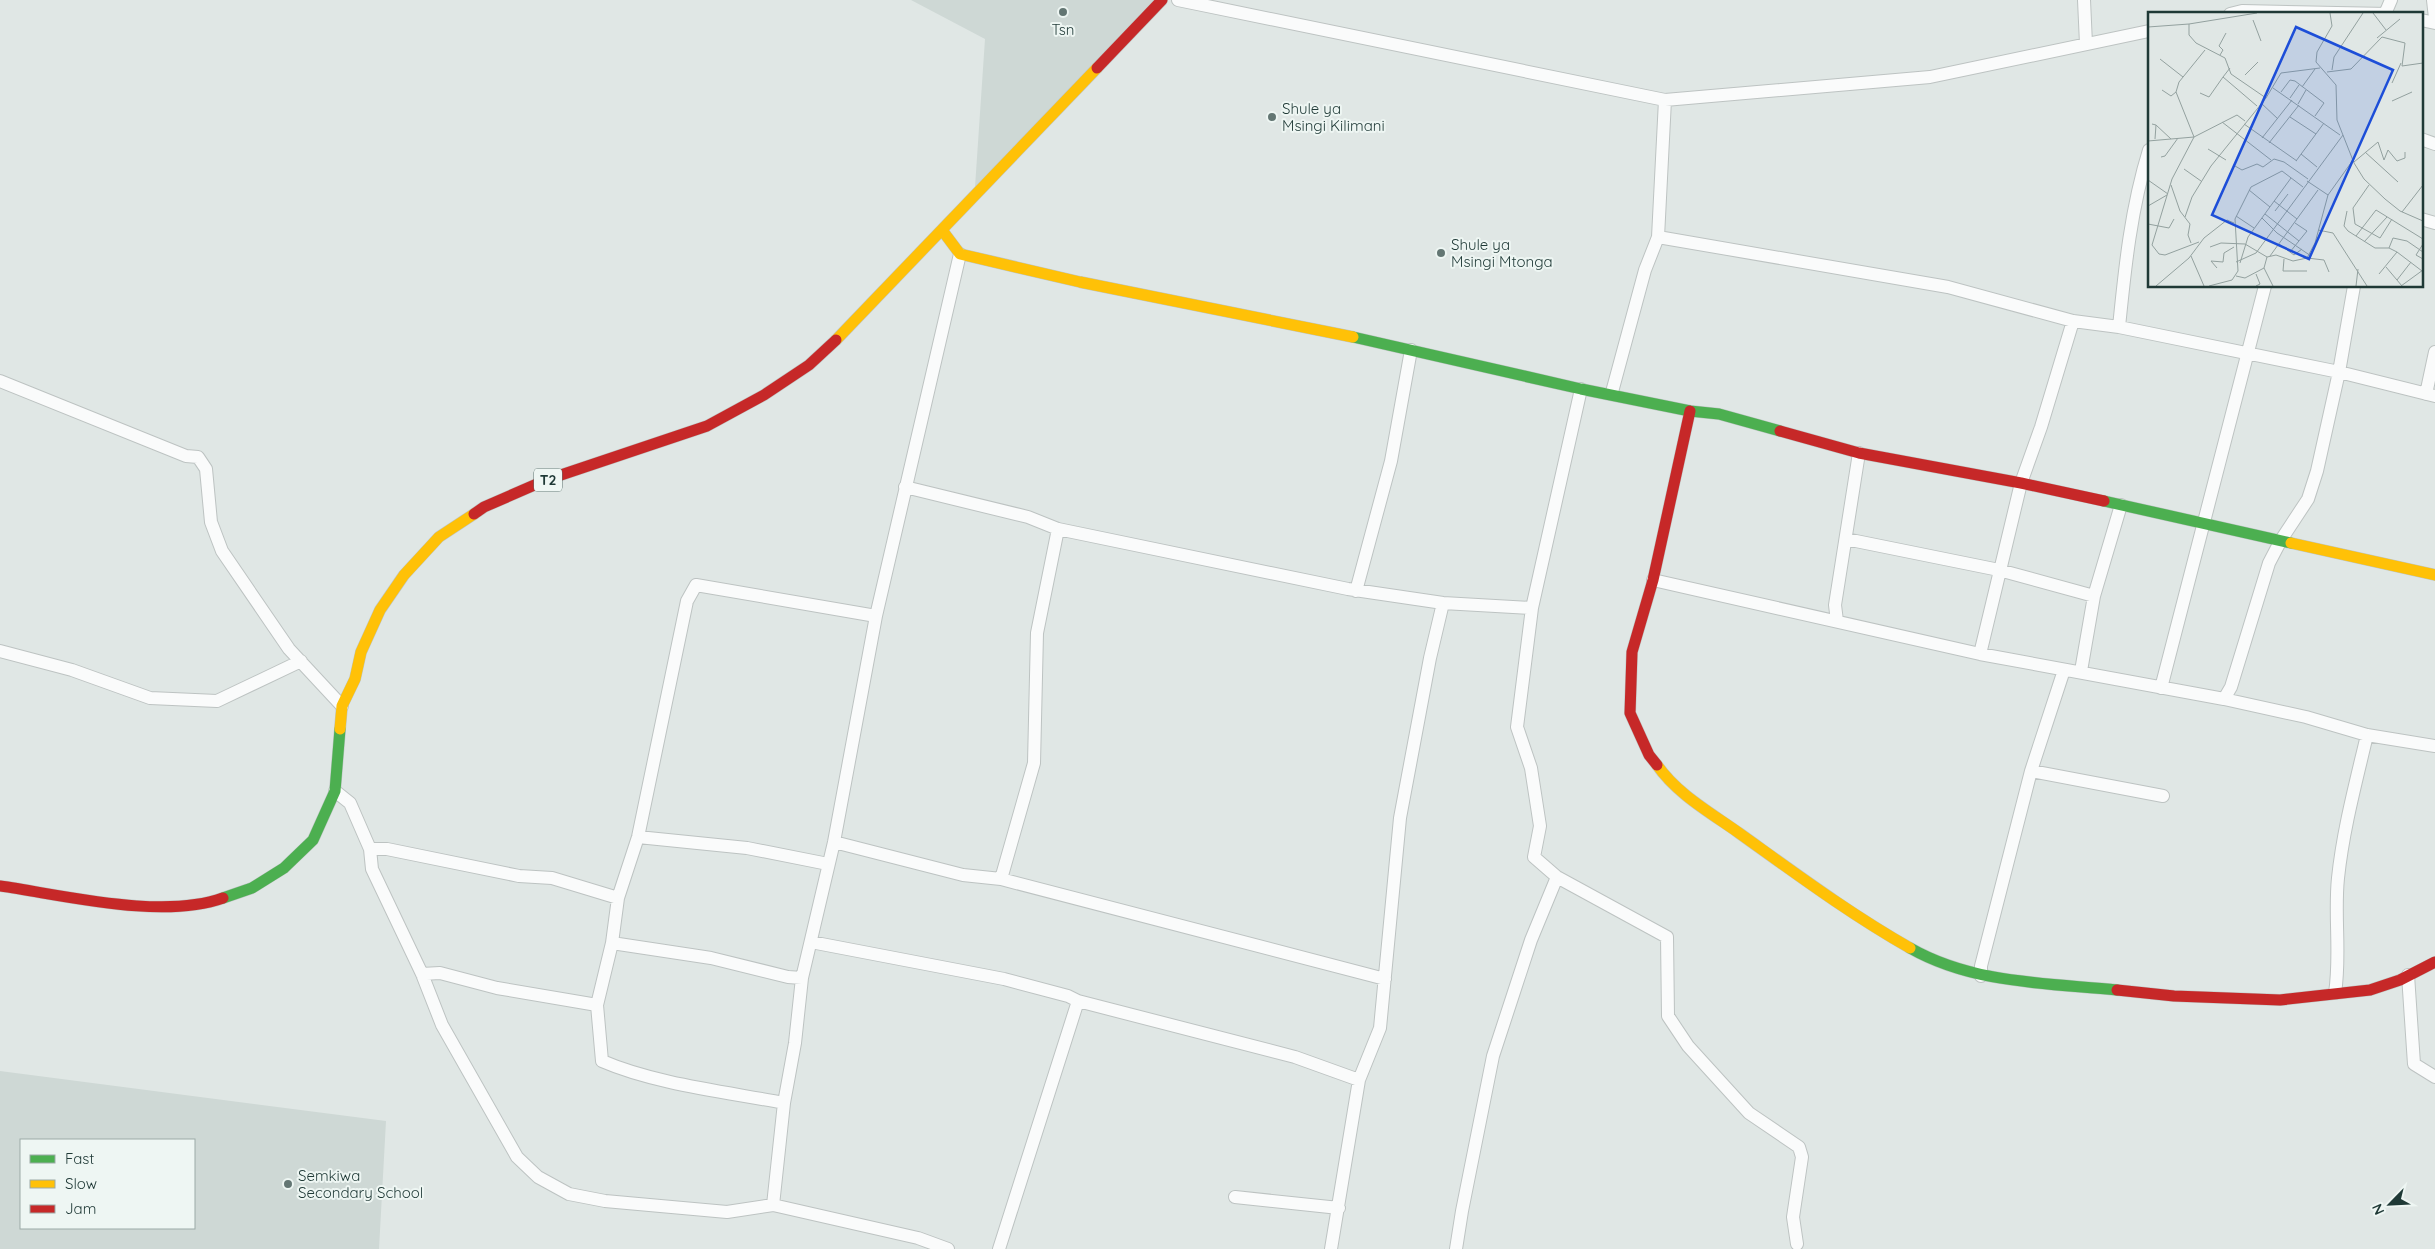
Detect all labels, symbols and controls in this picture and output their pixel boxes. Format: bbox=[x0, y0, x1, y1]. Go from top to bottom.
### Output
marker: Tsn bbox=[1057, 6, 1069, 18]
inset map bbox=[2148, 12, 2422, 288]
place label: Tsn bbox=[1051, 20, 1075, 39]
place label: Shule ya Msingi Kilimani bbox=[1282, 99, 1385, 135]
marker: Shule ya Msingi Kilimani bbox=[1266, 111, 1278, 123]
place label: Shule ya Msingi Mtonga bbox=[1451, 235, 1553, 271]
marker: Shule ya Msingi Mtonga bbox=[1435, 247, 1447, 259]
road number: T2 bbox=[534, 468, 562, 492]
legend bbox=[20, 1139, 195, 1229]
text: Fast bbox=[65, 1149, 94, 1168]
place label: Semkiwa Secondary School bbox=[298, 1166, 423, 1202]
text: Slow bbox=[65, 1174, 97, 1193]
marker: Semkiwa Secondary School bbox=[282, 1178, 294, 1190]
north arrow bbox=[2365, 1179, 2415, 1229]
text: Jam bbox=[65, 1199, 96, 1218]
text: N bbox=[2368, 1201, 2388, 1218]

